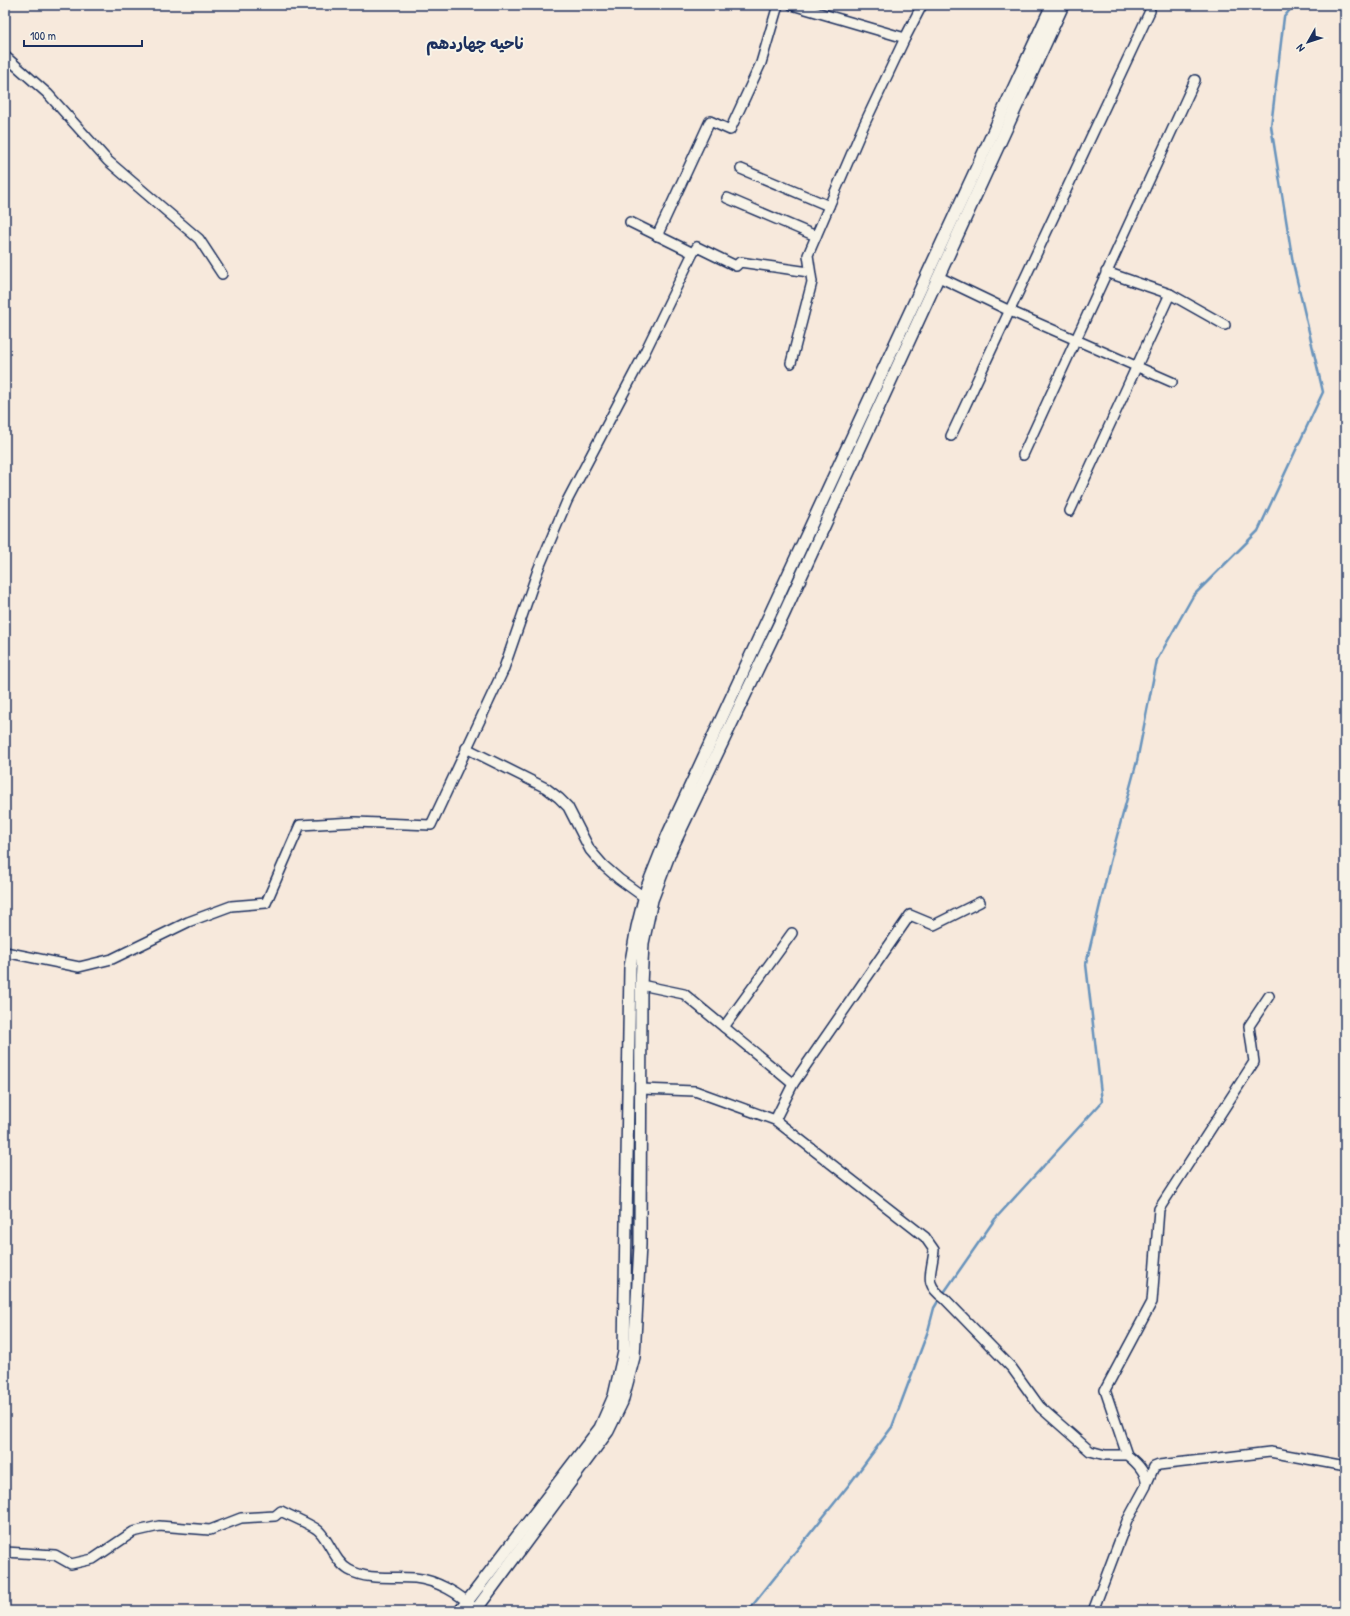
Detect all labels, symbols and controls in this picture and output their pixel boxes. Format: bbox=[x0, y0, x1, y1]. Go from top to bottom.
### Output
scale bar bbox=[24, 22, 142, 48]
north arrow bbox=[1288, 22, 1328, 62]
text: 100 m bbox=[30, 27, 56, 44]
district label: ناحیه چهاردهم bbox=[426, 32, 524, 56]
text: N bbox=[1293, 42, 1308, 55]

